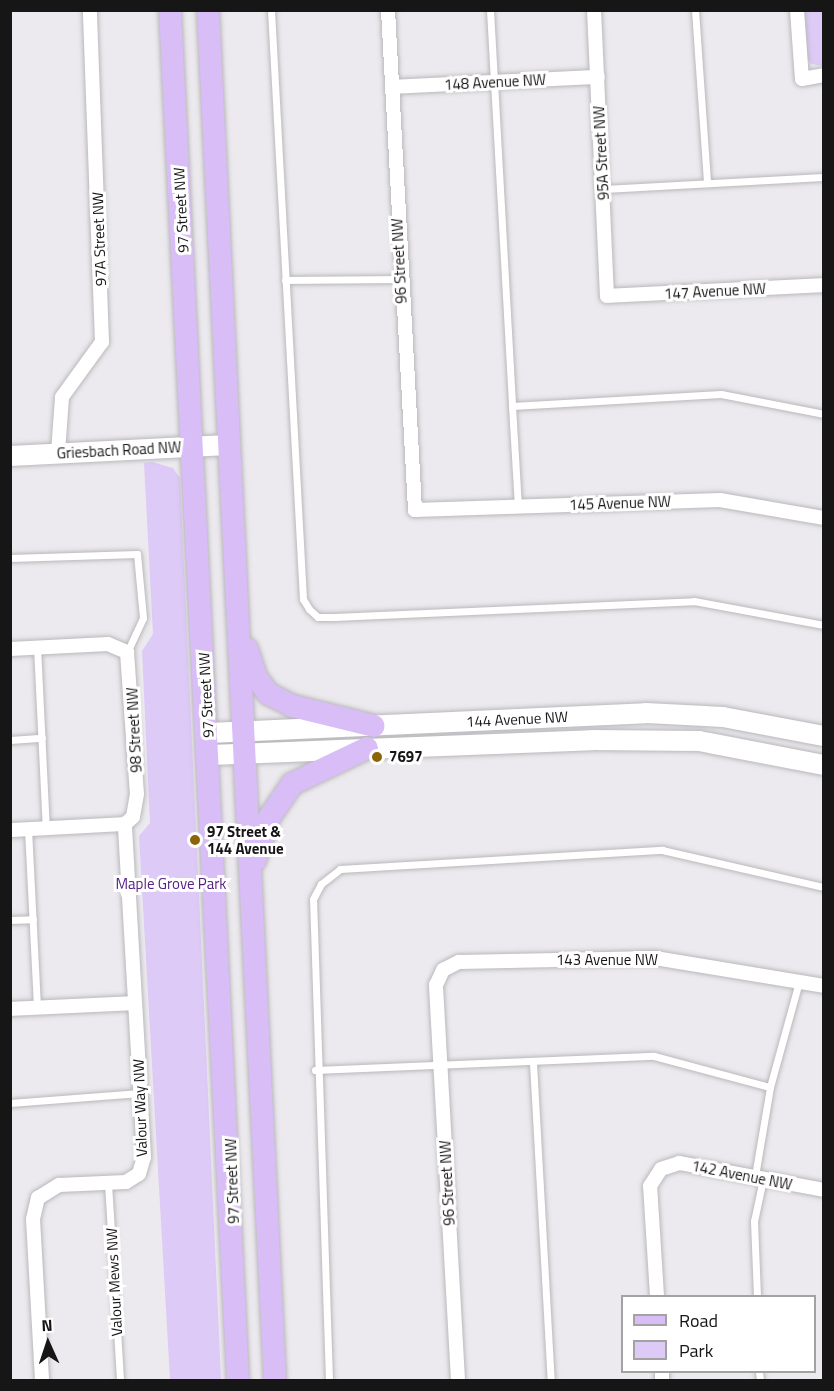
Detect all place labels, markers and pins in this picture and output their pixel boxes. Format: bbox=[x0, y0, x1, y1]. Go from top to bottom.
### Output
place label: 7697 bbox=[389, 748, 423, 766]
marker: 7697 bbox=[370, 750, 384, 764]
place label: 97 Street & 144 Avenue bbox=[207, 822, 284, 857]
marker: 97 Street & 144 Avenue bbox=[188, 833, 202, 847]

